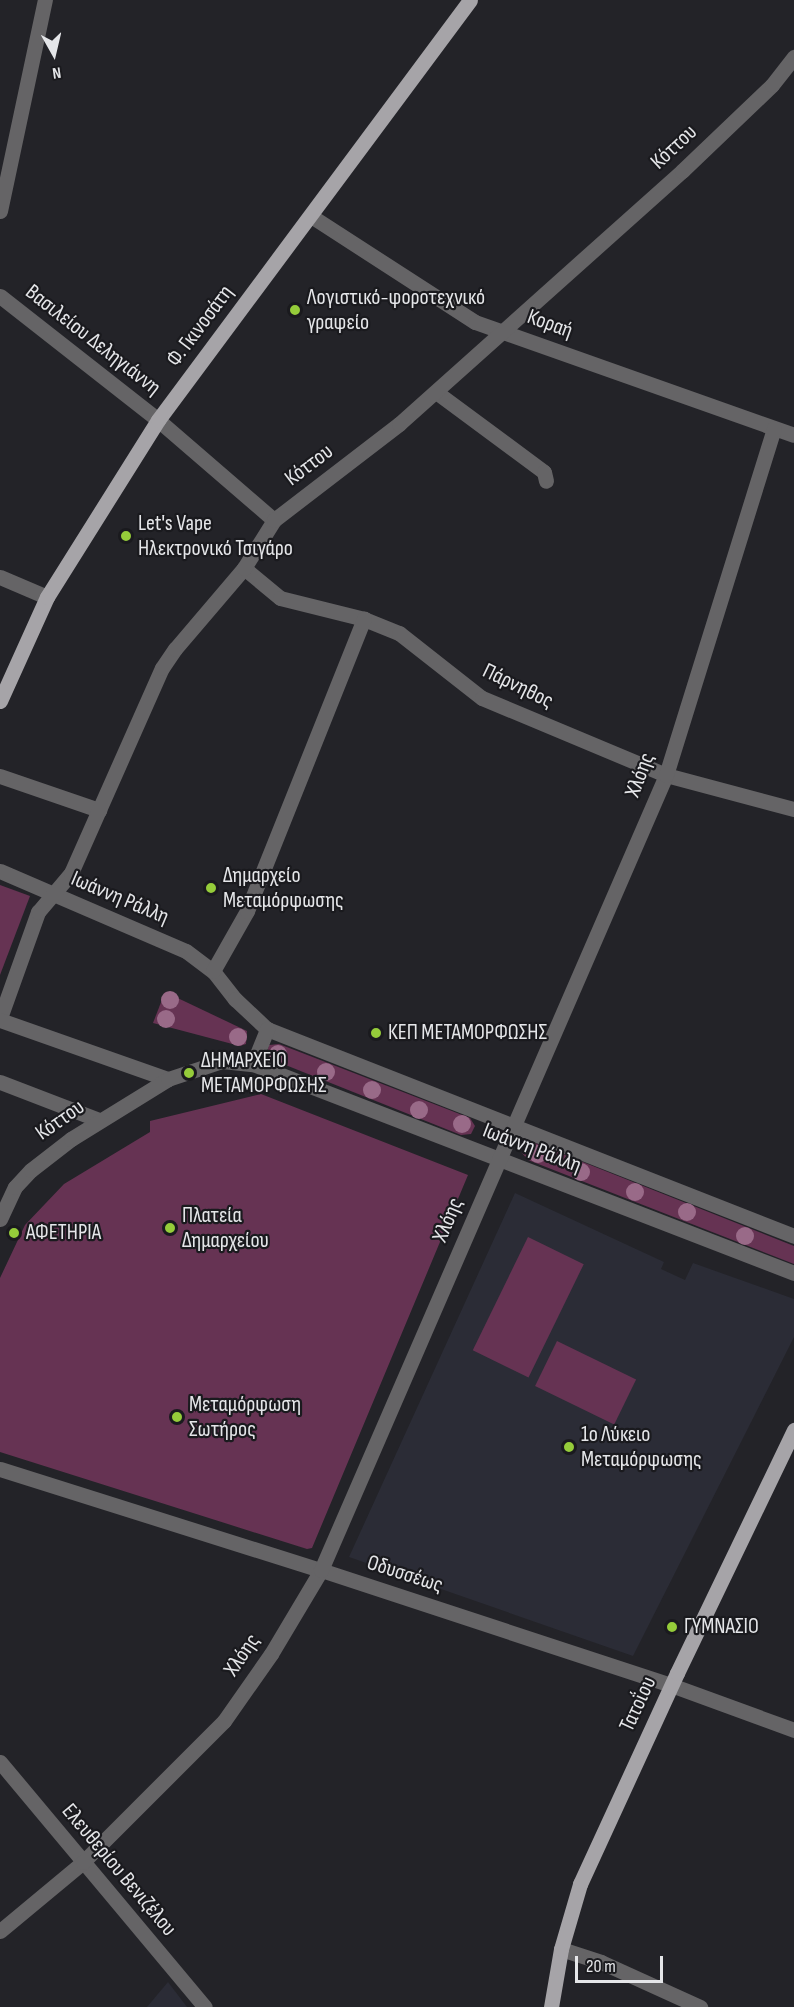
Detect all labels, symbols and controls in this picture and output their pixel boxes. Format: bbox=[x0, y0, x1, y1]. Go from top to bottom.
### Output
north arrow bbox=[24, 24, 84, 84]
text: N bbox=[51, 62, 62, 82]
street label: Κόττου bbox=[645, 119, 703, 175]
street label: Βασιλείου Δεληγιάννη bbox=[20, 279, 166, 401]
street label: Φ. Γκινοσάτη bbox=[161, 280, 239, 372]
place label: Λογιστικό-φοροτεχνικό γραφείο bbox=[307, 284, 485, 336]
marker: Λογιστικό-φοροτεχνικό γραφείο bbox=[288, 303, 302, 317]
street label: Κοραή bbox=[524, 304, 576, 344]
street label: Κόττου bbox=[280, 438, 338, 492]
place label: Let's Vape Ηλεκτρονικό Τσιγάρο bbox=[138, 510, 293, 562]
marker: Let's Vape Ηλεκτρονικό Τσιγάρο bbox=[119, 529, 133, 543]
street label: Πάρνηθος bbox=[478, 658, 558, 714]
street label: Χλόης bbox=[620, 749, 660, 801]
place label: Δημαρχείο Μεταμόρφωσης bbox=[223, 862, 344, 914]
street label: Ιωάννη Ράλλη bbox=[67, 866, 173, 930]
marker: Δημαρχείο Μεταμόρφωσης bbox=[204, 881, 218, 895]
place label: ΚΕΠ ΜΕΤΑΜΟΡΦΩΣΗΣ bbox=[388, 1020, 547, 1046]
marker: ΚΕΠ ΜΕΤΑΜΟΡΦΩΣΗΣ bbox=[369, 1026, 383, 1040]
place label: ΔΗΜΑΡΧΕΙΟ ΜΕΤΑΜΟΡΦΩΣΗΣ bbox=[201, 1047, 327, 1098]
marker: ΔΗΜΑΡΧΕΙΟ ΜΕΤΑΜΟΡΦΩΣΗΣ bbox=[182, 1066, 196, 1080]
street label: Κόττου bbox=[31, 1094, 89, 1146]
street label: Ιωάννη Ράλλη bbox=[479, 1117, 585, 1179]
street label: Χλόης bbox=[427, 1194, 469, 1246]
place label: Πλατεία Δημαρχείου bbox=[182, 1202, 269, 1254]
place label: ΑΦΕΤΗΡΙΑ bbox=[26, 1220, 101, 1246]
marker: Πλατεία Δημαρχείου bbox=[163, 1221, 177, 1235]
marker: ΑΦΕΤΗΡΙΑ bbox=[7, 1226, 21, 1240]
place label: Μεταμόρφωση Σωτήρος bbox=[189, 1391, 301, 1442]
marker: Μεταμόρφωση Σωτήρος bbox=[170, 1410, 184, 1424]
place label: 1ο Λύκειο Μεταμόρφωσης bbox=[581, 1421, 702, 1472]
marker: 1ο Λύκειο Μεταμόρφωσης bbox=[562, 1440, 576, 1454]
street label: Οδυσσέως bbox=[364, 1549, 446, 1599]
place label: ΓΥΜΝΑΣΙΟ bbox=[684, 1614, 759, 1640]
marker: ΓΥΜΝΑΣΙΟ bbox=[665, 1620, 679, 1634]
street label: Χλόης bbox=[218, 1629, 266, 1681]
street label: Τατοΐου bbox=[614, 1672, 662, 1736]
street label: Ελευθερίου Βενιζέλου bbox=[56, 1798, 182, 1942]
scale bar bbox=[578, 1944, 666, 1982]
text: 20 m bbox=[586, 1956, 616, 1977]

